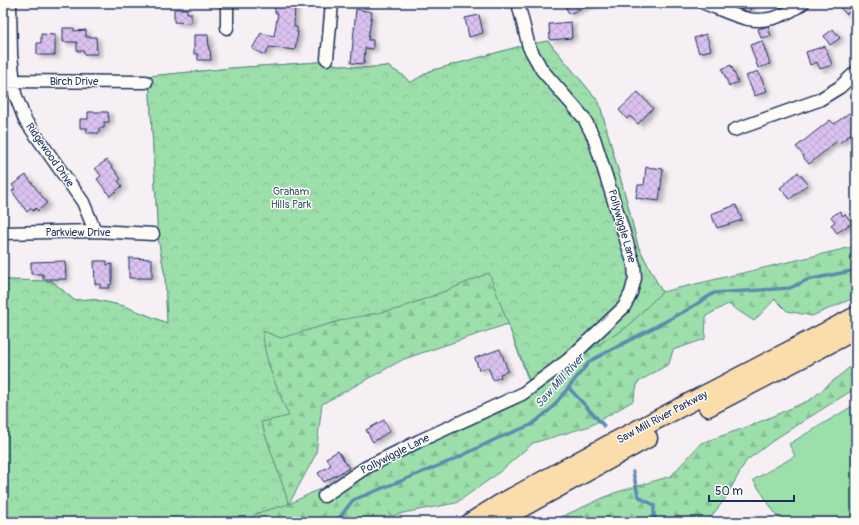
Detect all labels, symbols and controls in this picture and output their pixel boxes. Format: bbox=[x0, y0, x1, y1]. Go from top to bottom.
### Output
street label: Birch Drive bbox=[50, 75, 99, 88]
street label: Ridgewood Drive bbox=[23, 121, 77, 190]
park label: Graham Hills Park bbox=[271, 185, 312, 211]
street label: Pollywiggle Lane bbox=[605, 188, 639, 265]
street label: Parkview Drive bbox=[46, 226, 111, 239]
water label: Saw Mill River bbox=[532, 350, 589, 411]
street label: Saw Mill River Parkway bbox=[614, 387, 710, 446]
street label: Pollywiggle Lane bbox=[358, 431, 432, 477]
scale bar bbox=[709, 477, 794, 503]
text: 50 m bbox=[715, 484, 743, 499]

